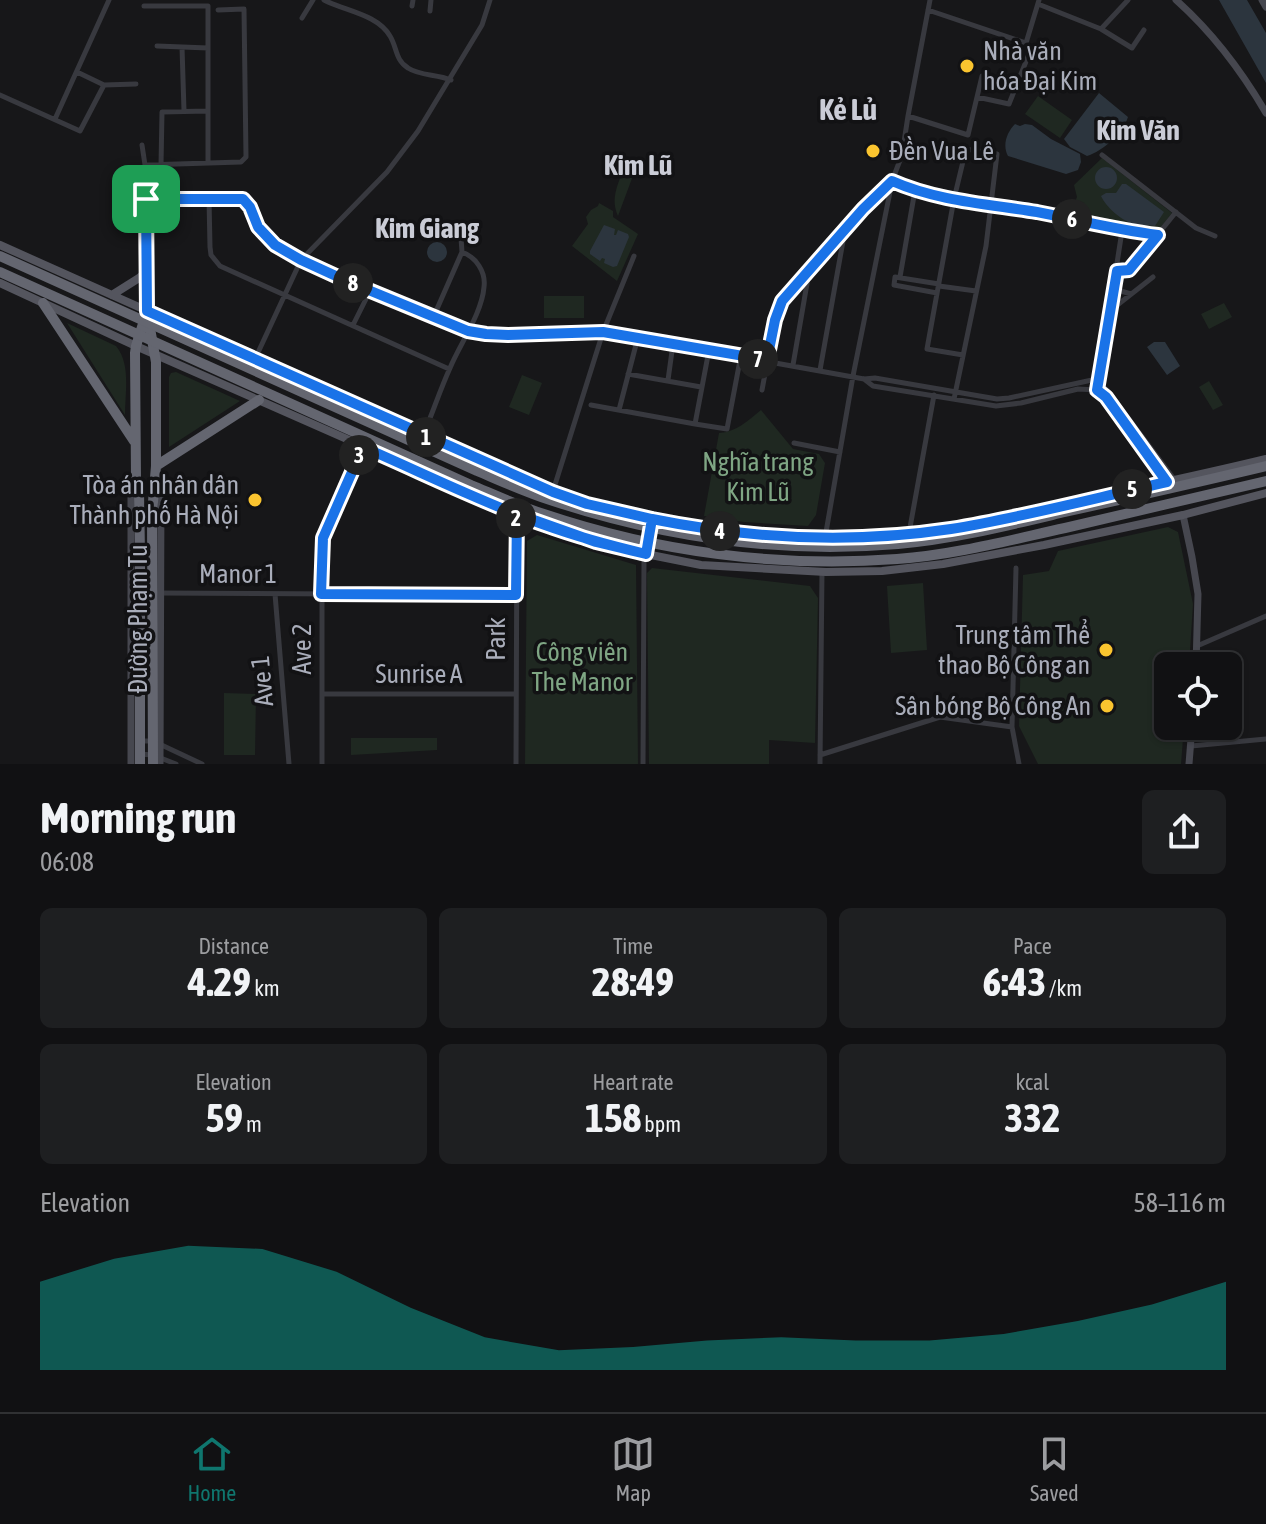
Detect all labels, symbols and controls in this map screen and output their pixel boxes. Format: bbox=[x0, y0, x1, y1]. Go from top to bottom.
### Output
place label: Nhà văn hóa Đại Kim bbox=[983, 36, 1097, 96]
marker: Nhà văn hóa Đại Kim bbox=[958, 57, 976, 75]
district label: Kẻ Lủ bbox=[819, 92, 877, 126]
district label: Kim Văn bbox=[1096, 114, 1180, 146]
place label: Đền Vua Lê bbox=[889, 136, 994, 166]
marker: Đền Vua Lê bbox=[864, 142, 882, 160]
district label: Kim Lũ bbox=[604, 149, 672, 181]
pin bbox=[112, 165, 180, 233]
icon: arrive bbox=[124, 177, 168, 221]
pin: 6 bbox=[1052, 199, 1092, 239]
text: 6 bbox=[1067, 206, 1077, 232]
district label: Kim Giang bbox=[375, 212, 480, 244]
pin: 8 bbox=[333, 263, 373, 303]
text: 8 bbox=[348, 270, 358, 296]
pin: 7 bbox=[738, 339, 778, 379]
text: 7 bbox=[753, 346, 763, 372]
pin: 1 bbox=[406, 417, 446, 457]
text: 1 bbox=[421, 424, 431, 450]
pin: 3 bbox=[339, 435, 379, 475]
text: 3 bbox=[354, 442, 364, 468]
park label: Nghĩa trang Kim Lũ bbox=[702, 447, 814, 507]
pin: 5 bbox=[1112, 469, 1152, 509]
place label: Tòa án nhân dân Thành phố Hà Nội bbox=[70, 470, 239, 530]
text: 5 bbox=[1127, 476, 1137, 502]
marker: Tòa án nhân dân Thành phố Hà Nội bbox=[246, 491, 264, 509]
pin: 2 bbox=[496, 498, 536, 538]
text: 2 bbox=[511, 505, 521, 531]
pin: 4 bbox=[700, 511, 740, 551]
text: 4 bbox=[715, 518, 725, 544]
street label: Đường Phạm Tu bbox=[123, 544, 153, 694]
street label: Manor 1 bbox=[199, 559, 277, 589]
street label: Park bbox=[481, 617, 511, 661]
place label: Trung tâm Thể thao Bộ Công an bbox=[938, 618, 1090, 680]
street label: Ave 2 bbox=[287, 624, 317, 674]
park label: Công viên The Manor bbox=[532, 637, 633, 697]
marker: Trung tâm Thể thao Bộ Công an bbox=[1097, 641, 1115, 659]
map controls bbox=[1154, 652, 1242, 740]
button: locate bbox=[1154, 652, 1242, 740]
street label: Ave 1 bbox=[245, 654, 279, 708]
street label: Sunrise A bbox=[375, 659, 463, 689]
place label: Sân bóng Bộ Công An bbox=[895, 691, 1091, 721]
marker: Sân bóng Bộ Công An bbox=[1098, 697, 1116, 715]
button: share bbox=[1142, 790, 1226, 874]
text: Morning run bbox=[40, 792, 236, 842]
text: 06:08 bbox=[40, 847, 94, 877]
text: Distance bbox=[198, 933, 269, 959]
text: Time bbox=[613, 933, 653, 959]
text: Pace bbox=[1013, 933, 1052, 959]
text: 4.29 bbox=[188, 959, 251, 1004]
text: 28:49 bbox=[592, 959, 674, 1004]
text: 6:43 bbox=[983, 959, 1046, 1004]
text: km bbox=[251, 975, 280, 1001]
text: /km bbox=[1046, 975, 1082, 1001]
text: Elevation bbox=[196, 1069, 272, 1095]
text: Heart rate bbox=[592, 1069, 674, 1095]
text: kcal bbox=[1016, 1069, 1049, 1095]
text: 59 bbox=[205, 1095, 243, 1140]
text: 158 bbox=[585, 1095, 641, 1140]
text: 332 bbox=[1004, 1095, 1061, 1140]
text: m bbox=[243, 1111, 262, 1137]
text: bpm bbox=[641, 1111, 681, 1137]
text: Elevation bbox=[40, 1188, 130, 1218]
text: 58–116 m bbox=[1134, 1188, 1226, 1218]
tab: Home bbox=[187, 1432, 236, 1506]
tab: Map bbox=[611, 1432, 655, 1506]
tab: Saved bbox=[1030, 1432, 1079, 1506]

